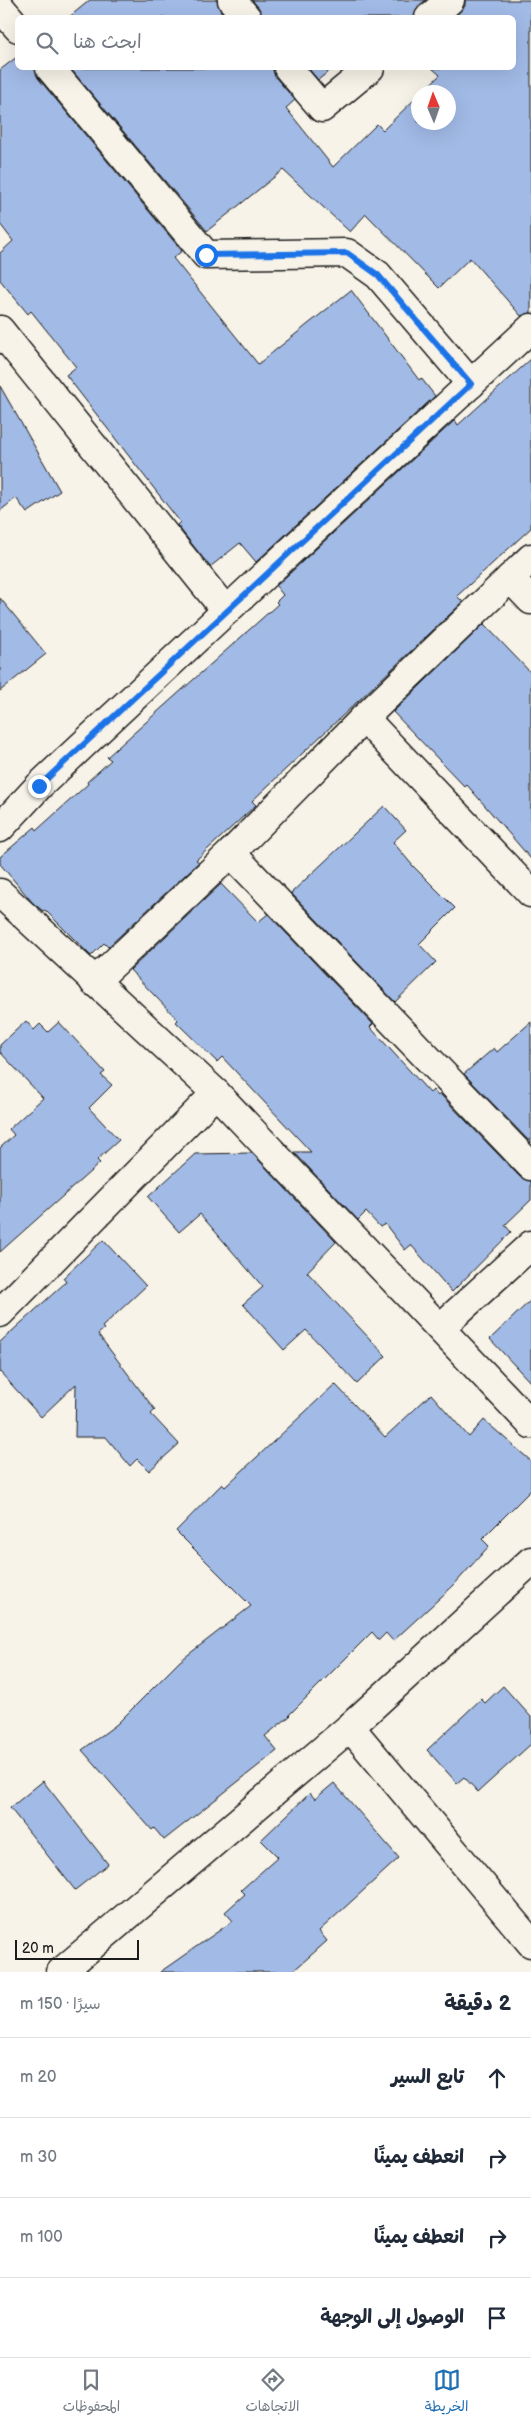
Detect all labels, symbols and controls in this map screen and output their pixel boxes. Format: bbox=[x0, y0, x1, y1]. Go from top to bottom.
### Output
search box bbox=[15, 15, 516, 70]
icon: search bbox=[33, 29, 61, 57]
text: ابحث هنا bbox=[73, 31, 142, 54]
north arrow bbox=[411, 85, 456, 130]
route start bbox=[195, 244, 218, 267]
route end bbox=[28, 775, 51, 798]
scale bar bbox=[15, 1937, 139, 1960]
text: 20 m bbox=[22, 1940, 54, 1957]
text: 2 دقيقة bbox=[444, 1991, 511, 2016]
text: سيرًا · 150 m bbox=[20, 1995, 101, 2014]
icon: ahead bbox=[483, 2064, 511, 2092]
text: تابع السير bbox=[391, 2066, 464, 2089]
text: 20 m bbox=[20, 2068, 56, 2087]
icon: right bbox=[483, 2144, 511, 2172]
text: انعطف يمينًا bbox=[374, 2146, 464, 2169]
text: 30 m bbox=[20, 2148, 57, 2167]
icon: right bbox=[483, 2224, 511, 2252]
text: انعطف يمينًا bbox=[374, 2226, 464, 2249]
text: 100 m bbox=[20, 2228, 63, 2247]
icon: arrive bbox=[483, 2304, 511, 2332]
text: الوصول إلى الوجهة bbox=[320, 2306, 464, 2329]
tab: المحفوظات bbox=[63, 2366, 120, 2419]
tab: الاتجاهات bbox=[245, 2366, 300, 2419]
tab: الخريطة bbox=[425, 2366, 468, 2419]

